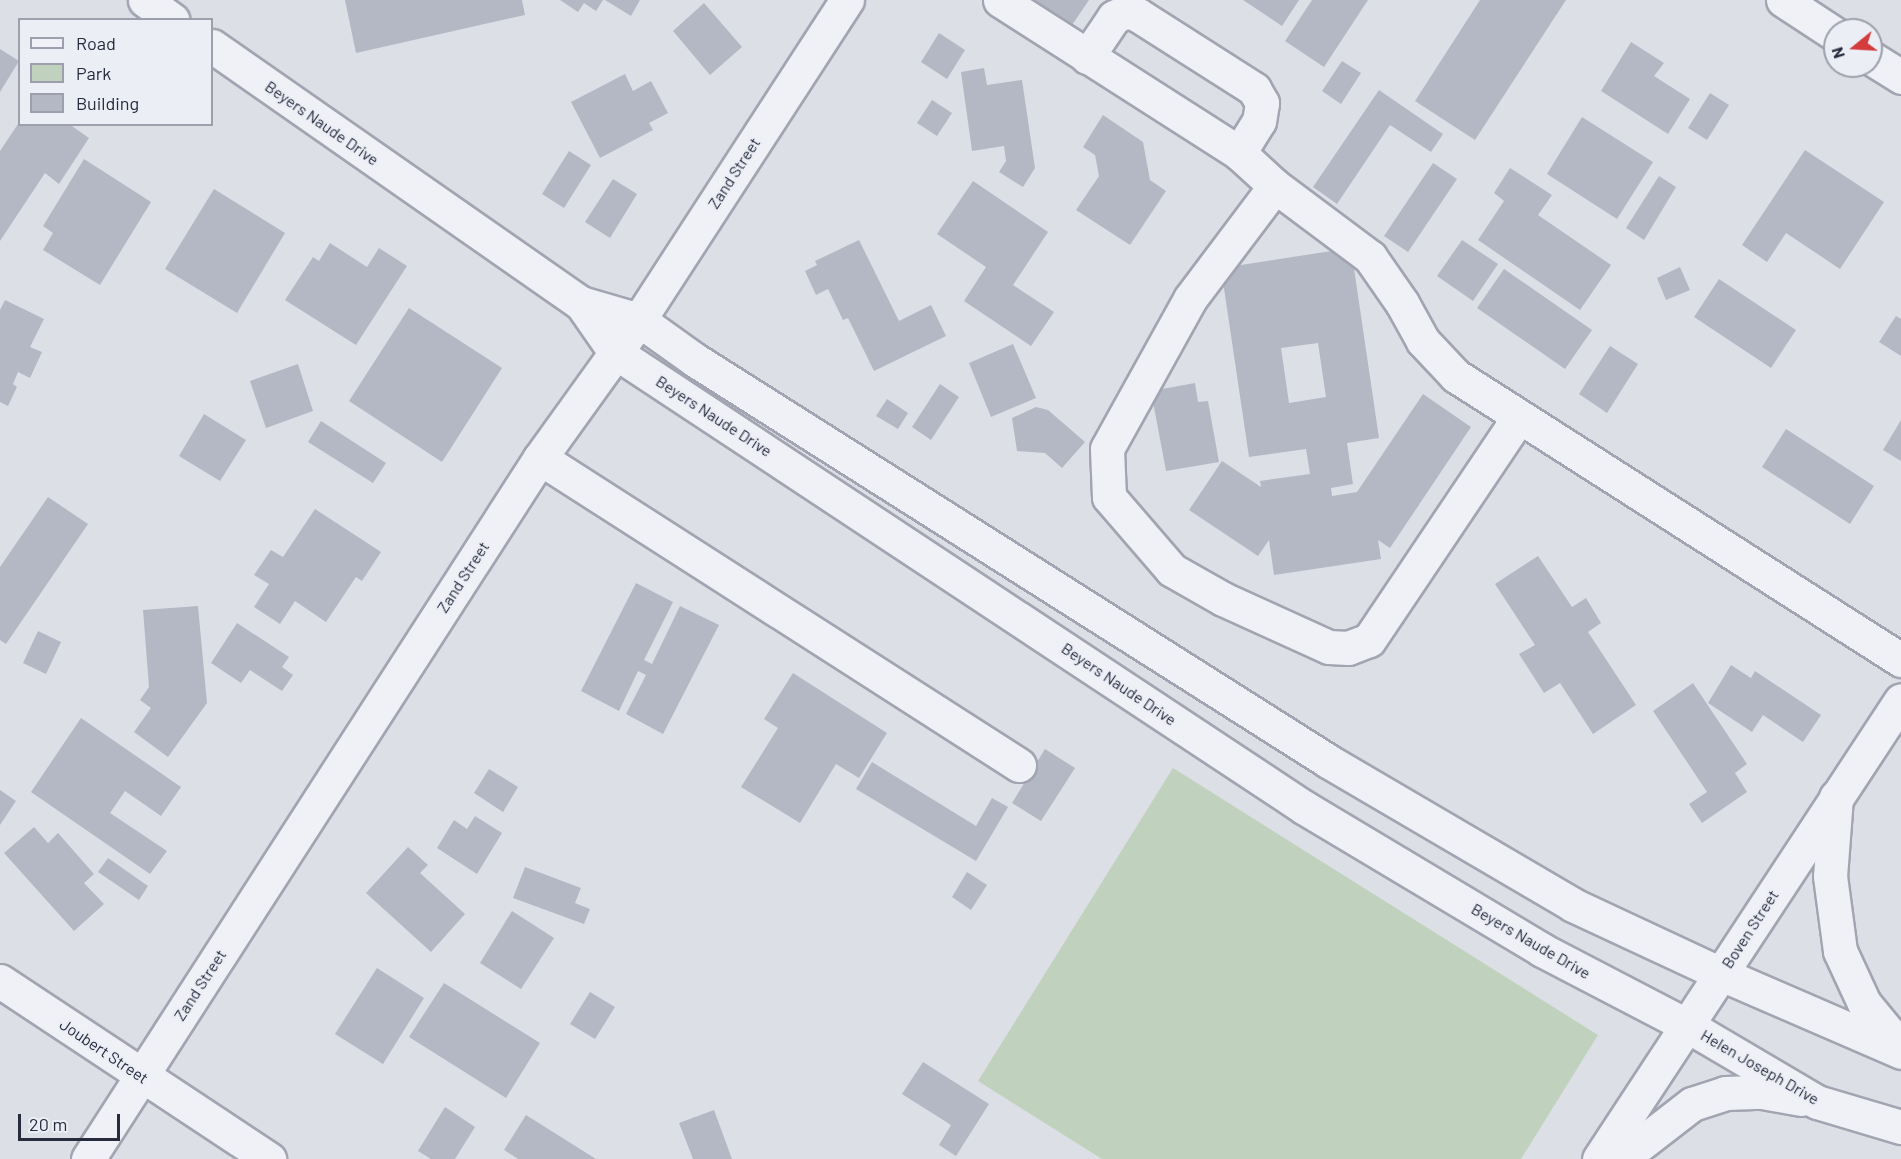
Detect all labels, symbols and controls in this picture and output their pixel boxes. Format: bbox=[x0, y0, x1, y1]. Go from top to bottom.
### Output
legend bbox=[18, 18, 213, 126]
north arrow bbox=[1823, 18, 1883, 78]
text: Road bbox=[76, 32, 116, 54]
text: N bbox=[1827, 45, 1848, 61]
text: Park bbox=[76, 62, 111, 84]
street label: Beyers Naude Drive bbox=[261, 77, 383, 169]
text: Building bbox=[76, 92, 139, 114]
street label: Zand Street bbox=[704, 134, 764, 212]
street label: Beyers Naude Drive bbox=[652, 371, 776, 461]
street label: Zand Street bbox=[433, 538, 493, 616]
street label: Beyers Naude Drive bbox=[1058, 638, 1180, 730]
street label: Boven Street bbox=[1717, 886, 1783, 972]
street label: Beyers Naude Drive bbox=[1468, 899, 1594, 983]
street label: Zand Street bbox=[170, 946, 230, 1024]
street label: Joubert Street bbox=[56, 1014, 152, 1088]
street label: Helen Joseph Drive bbox=[1697, 1025, 1823, 1109]
scale bar bbox=[21, 1102, 123, 1140]
text: 20 m bbox=[29, 1113, 67, 1135]

